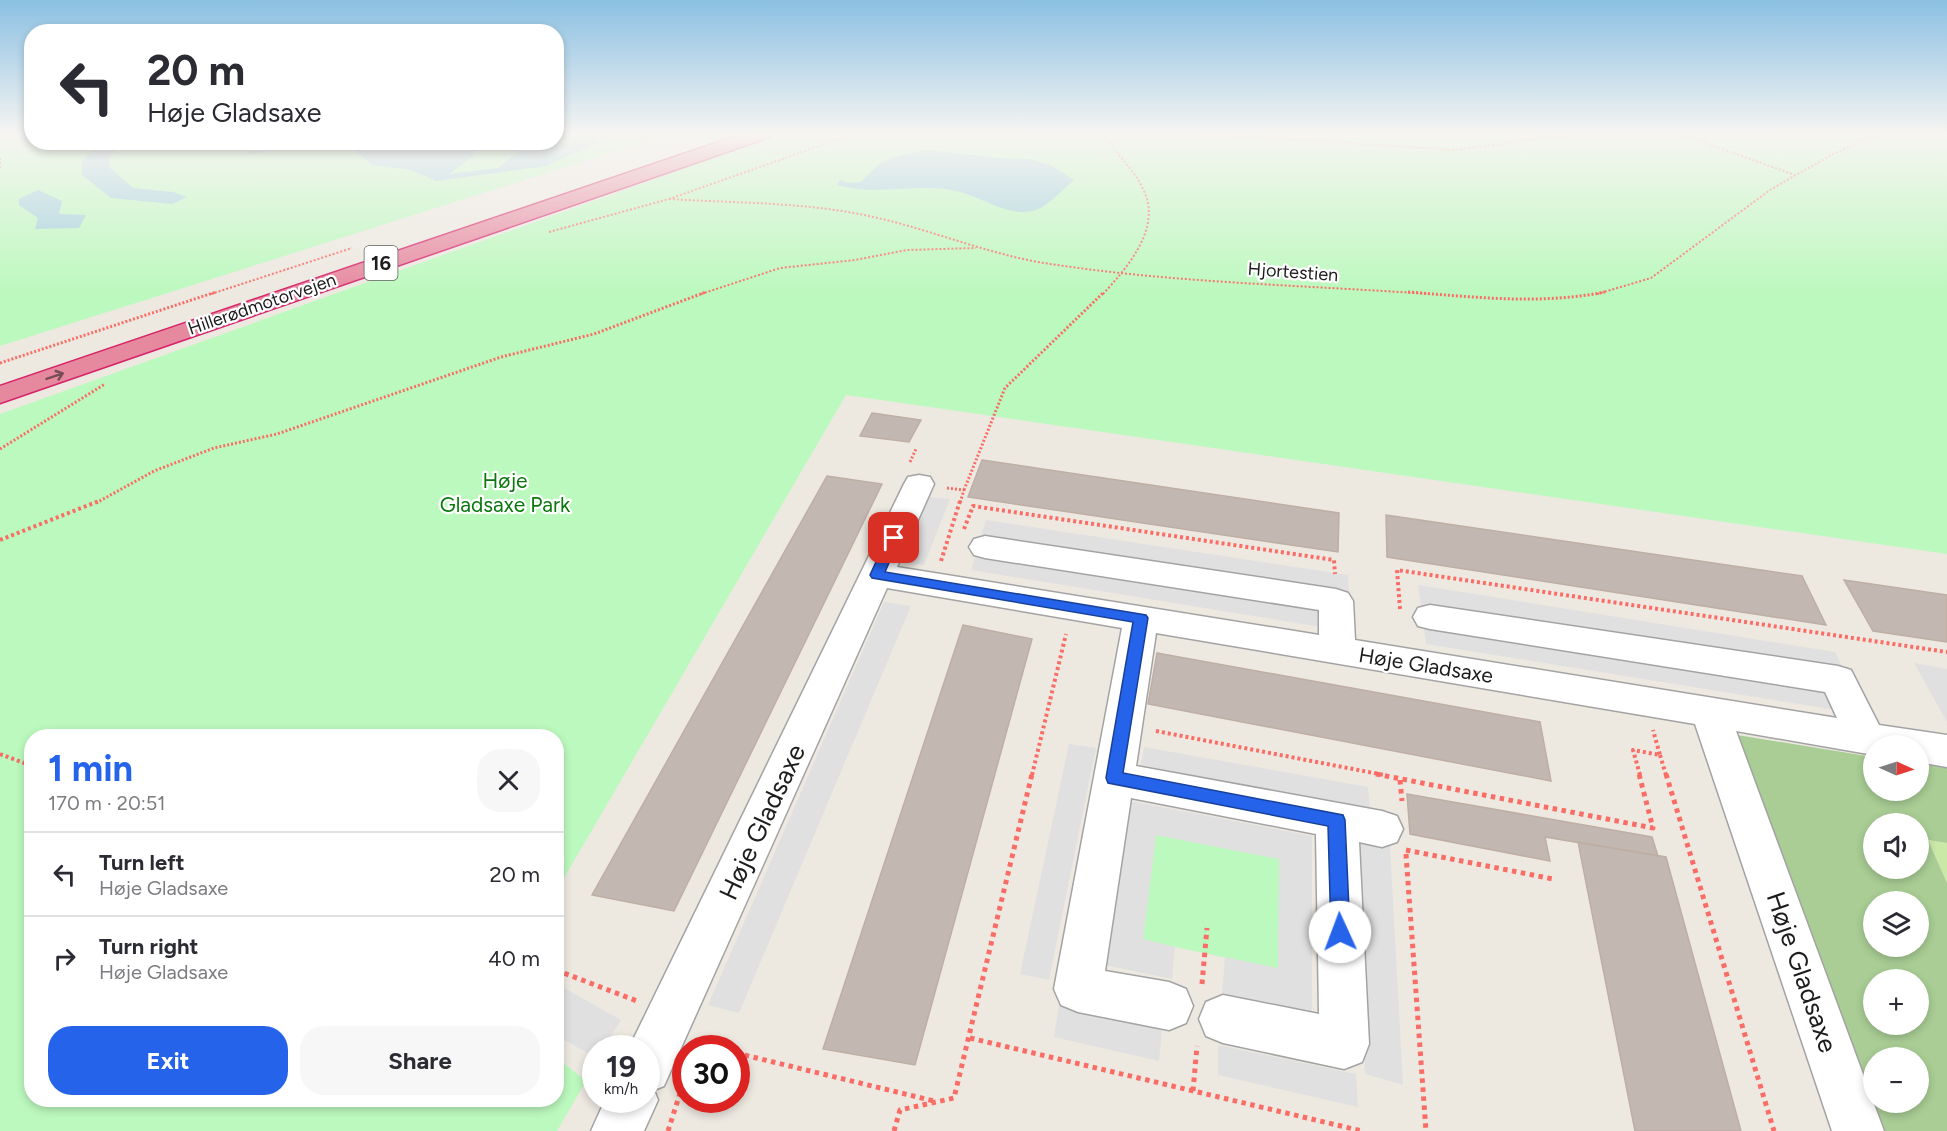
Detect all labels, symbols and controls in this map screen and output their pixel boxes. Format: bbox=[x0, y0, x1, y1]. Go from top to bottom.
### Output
text: 20 m bbox=[147, 45, 245, 96]
icon: left bbox=[48, 48, 126, 126]
text: Høje Gladsaxe bbox=[147, 96, 321, 129]
road number: 16 bbox=[364, 246, 398, 280]
street label: Hjortestien bbox=[1247, 258, 1339, 286]
street label: Hillerødmotorvejen bbox=[185, 268, 339, 340]
one-way arrow bbox=[45, 369, 64, 380]
park label: Høje Gladsaxe Park bbox=[440, 468, 571, 517]
pin bbox=[868, 512, 919, 563]
icon: arrive bbox=[877, 521, 910, 554]
street label: Høje Gladsaxe bbox=[1357, 642, 1495, 688]
north arrow bbox=[1863, 735, 1929, 801]
map controls bbox=[1863, 735, 1929, 1113]
street label: Høje Gladsaxe bbox=[712, 739, 812, 905]
text: 1 min bbox=[48, 747, 133, 790]
button: close bbox=[477, 749, 540, 812]
text: 170 m · 20:51 bbox=[48, 791, 166, 815]
button: sound bbox=[1863, 813, 1929, 879]
text: Turn left bbox=[99, 849, 185, 876]
icon: left bbox=[48, 858, 81, 891]
text: 20 m bbox=[489, 861, 540, 888]
text: Høje Gladsaxe bbox=[99, 876, 228, 900]
street label: Høje Gladsaxe bbox=[1760, 887, 1844, 1057]
button: layers bbox=[1863, 891, 1929, 957]
position arrow bbox=[1308, 900, 1372, 964]
text: Turn right bbox=[99, 933, 198, 960]
icon: right bbox=[48, 942, 81, 975]
text: 40 m bbox=[488, 945, 540, 972]
text: Høje Gladsaxe bbox=[99, 960, 228, 984]
button: + bbox=[1863, 969, 1929, 1035]
button: Exit bbox=[48, 1026, 288, 1095]
button: Share bbox=[300, 1026, 540, 1095]
speed limit sign: 30 bbox=[672, 1035, 750, 1113]
button: − bbox=[1863, 1047, 1929, 1113]
text: 19 bbox=[606, 1048, 636, 1085]
text: km/h bbox=[604, 1080, 638, 1098]

